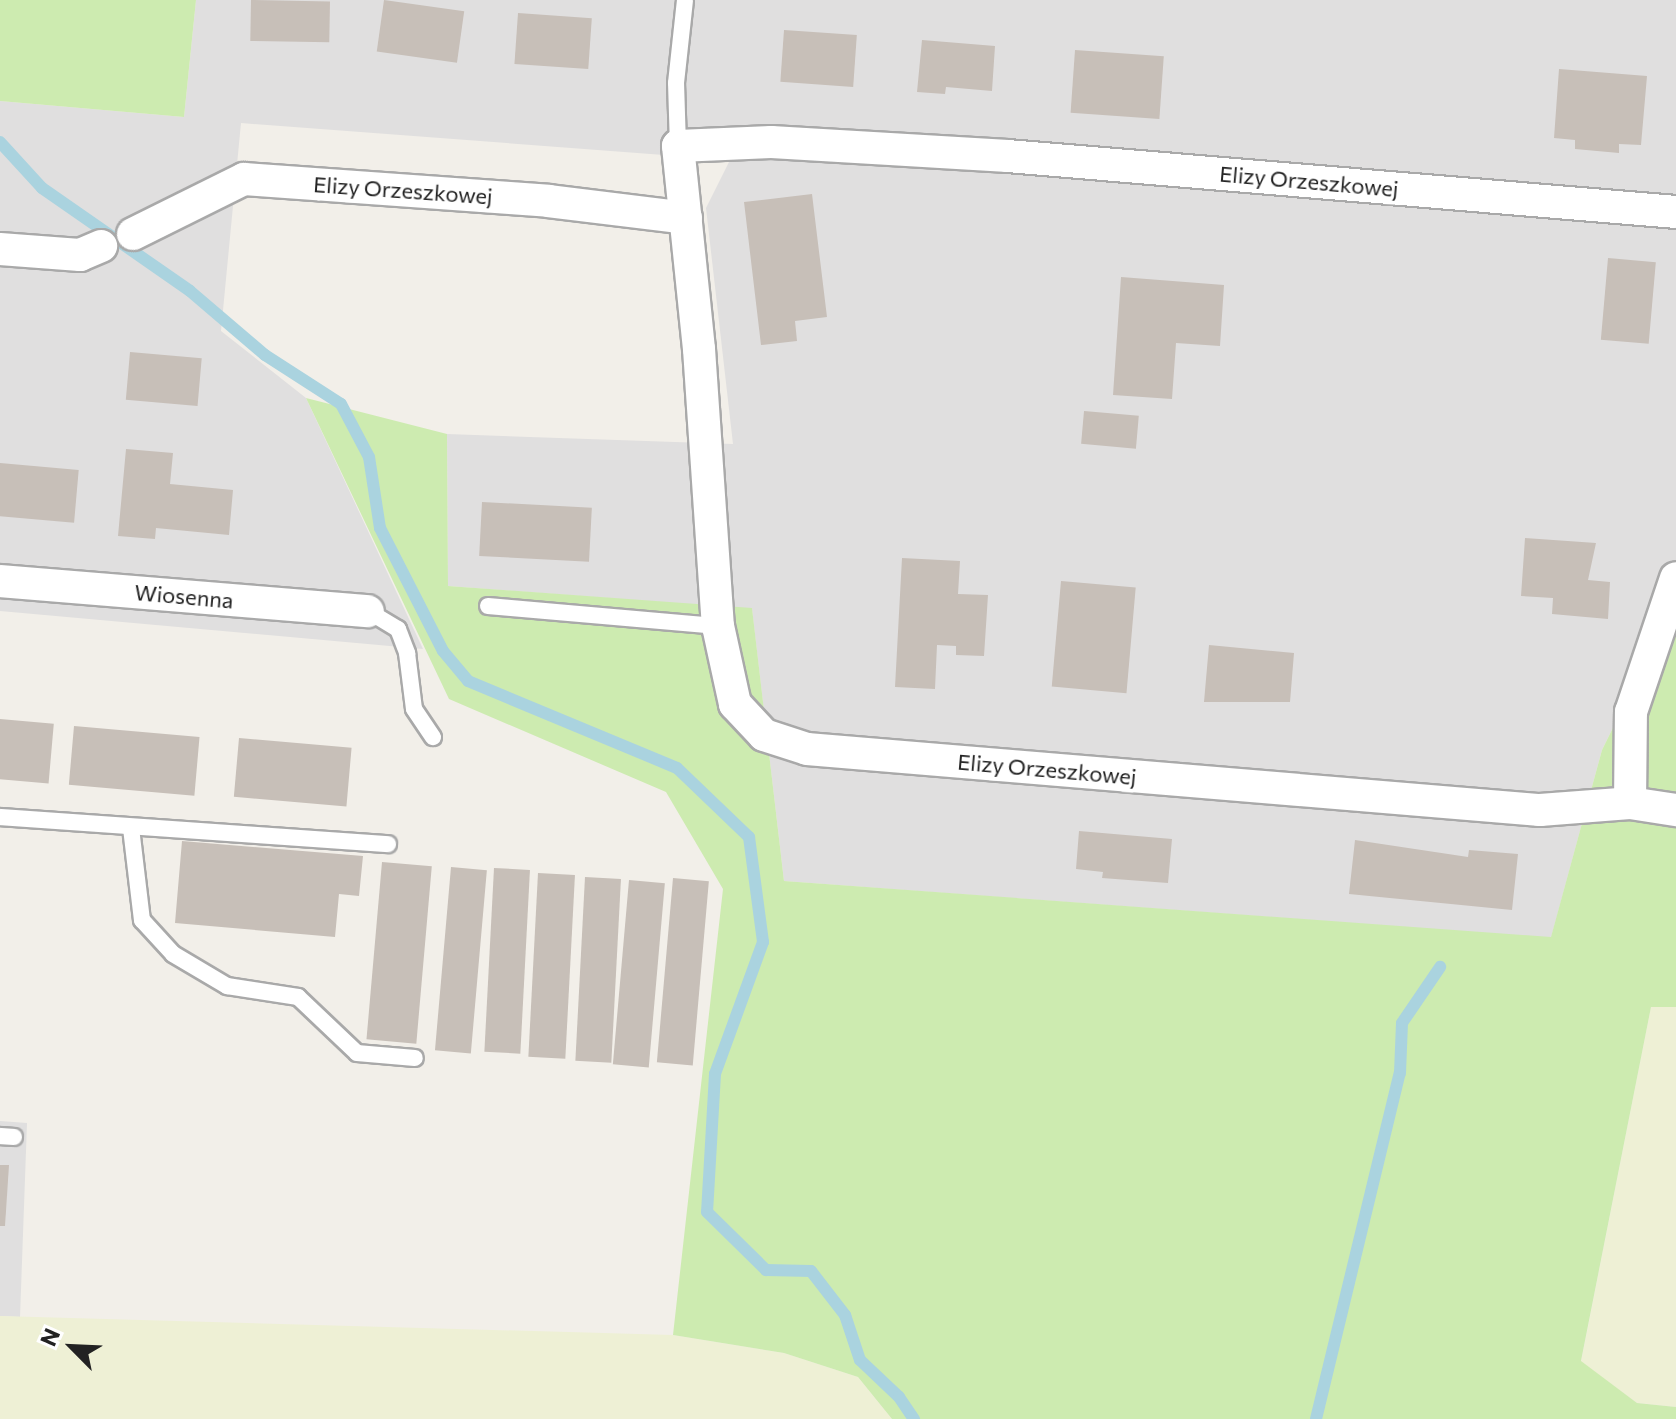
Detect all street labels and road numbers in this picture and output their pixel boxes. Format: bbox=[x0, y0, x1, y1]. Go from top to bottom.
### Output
street label: Elizy Orzeszkowej bbox=[1218, 160, 1400, 202]
street label: Elizy Orzeszkowej bbox=[312, 171, 494, 209]
street label: Wiosenna bbox=[133, 579, 235, 613]
street label: Elizy Orzeszkowej bbox=[956, 748, 1138, 790]

